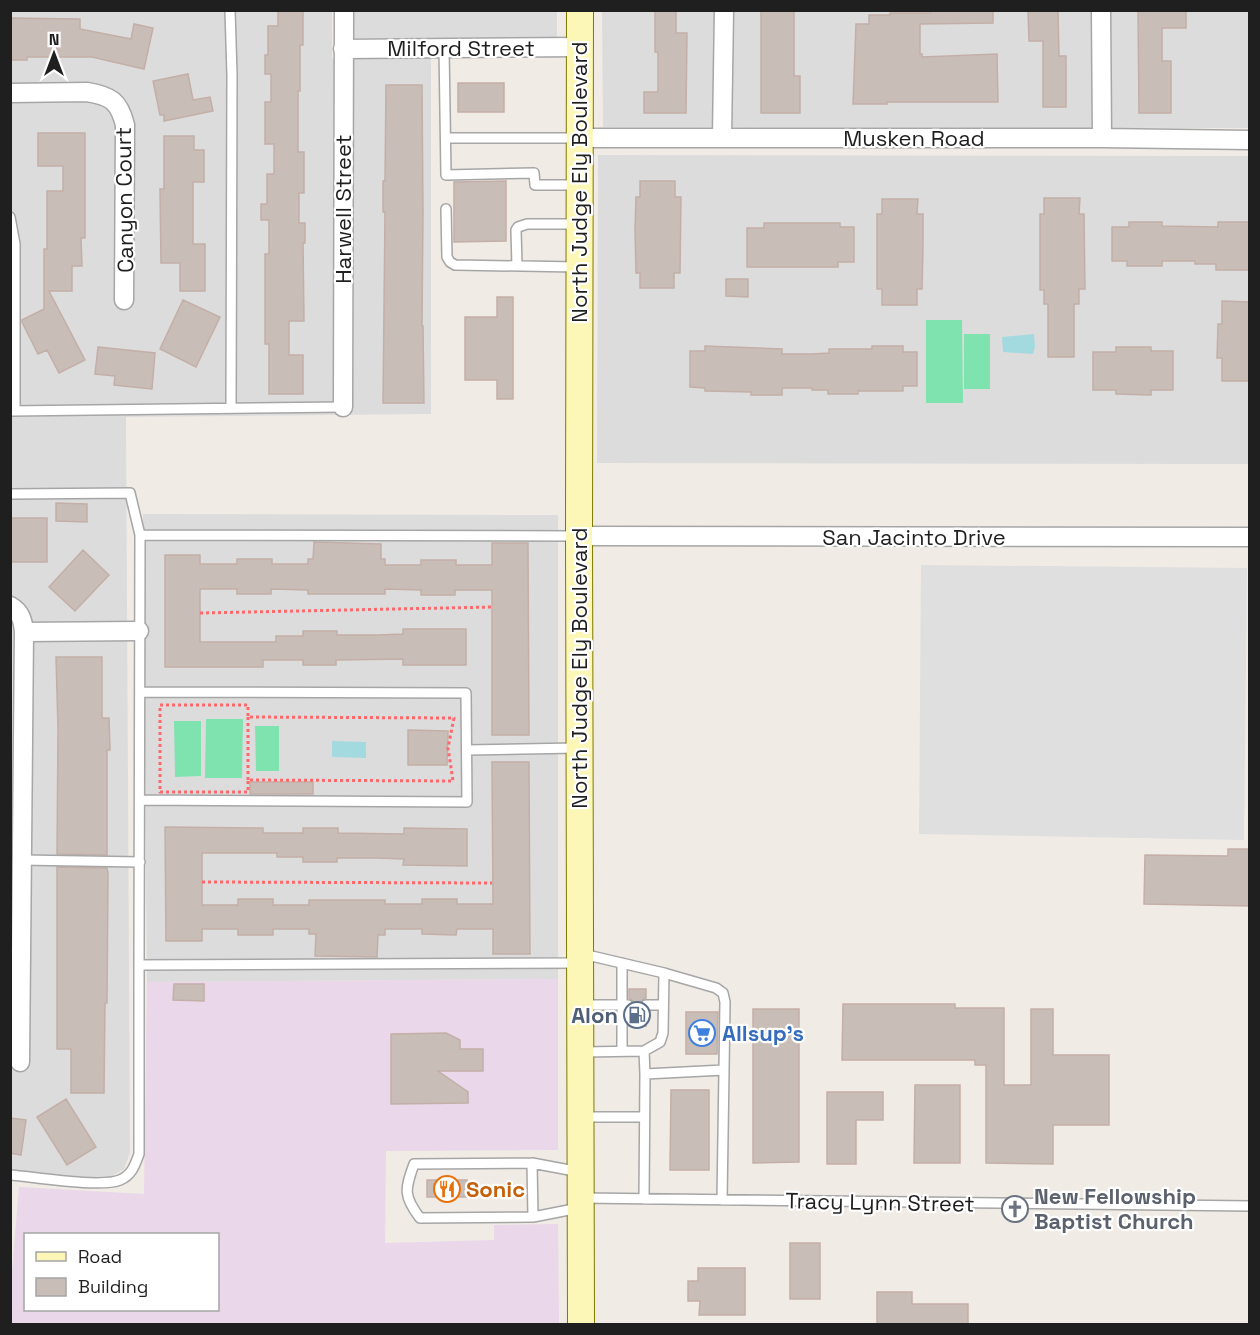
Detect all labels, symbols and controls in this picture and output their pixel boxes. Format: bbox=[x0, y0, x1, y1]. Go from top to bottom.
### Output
north arrow bbox=[24, 24, 84, 84]
text: N bbox=[49, 29, 59, 50]
street label: Milford Street bbox=[387, 34, 535, 62]
street label: North Judge Ely Boulevard bbox=[565, 41, 593, 323]
street label: Musken Road bbox=[843, 124, 985, 152]
street label: Canyon Court bbox=[109, 127, 139, 273]
street label: Harwell Street bbox=[329, 134, 357, 284]
street label: San Jacinto Drive bbox=[822, 523, 1006, 551]
street label: North Judge Ely Boulevard bbox=[565, 527, 593, 809]
fuel station icon: Alon bbox=[622, 1000, 652, 1030]
place label: Alon bbox=[571, 1001, 618, 1029]
supermarket icon: Allsup's bbox=[687, 1018, 717, 1048]
place label: Allsup's bbox=[722, 1019, 804, 1047]
restaurant icon: Sonic bbox=[432, 1174, 462, 1204]
place label: Sonic bbox=[466, 1175, 525, 1203]
place label: New Fellowship Baptist Church bbox=[1034, 1182, 1196, 1235]
street label: Tracy Lynn Street bbox=[785, 1186, 975, 1218]
church icon: New Fellowship Baptist Church bbox=[1000, 1194, 1030, 1224]
legend bbox=[24, 1233, 219, 1311]
text: Road bbox=[78, 1245, 122, 1268]
text: Building bbox=[78, 1275, 148, 1298]

